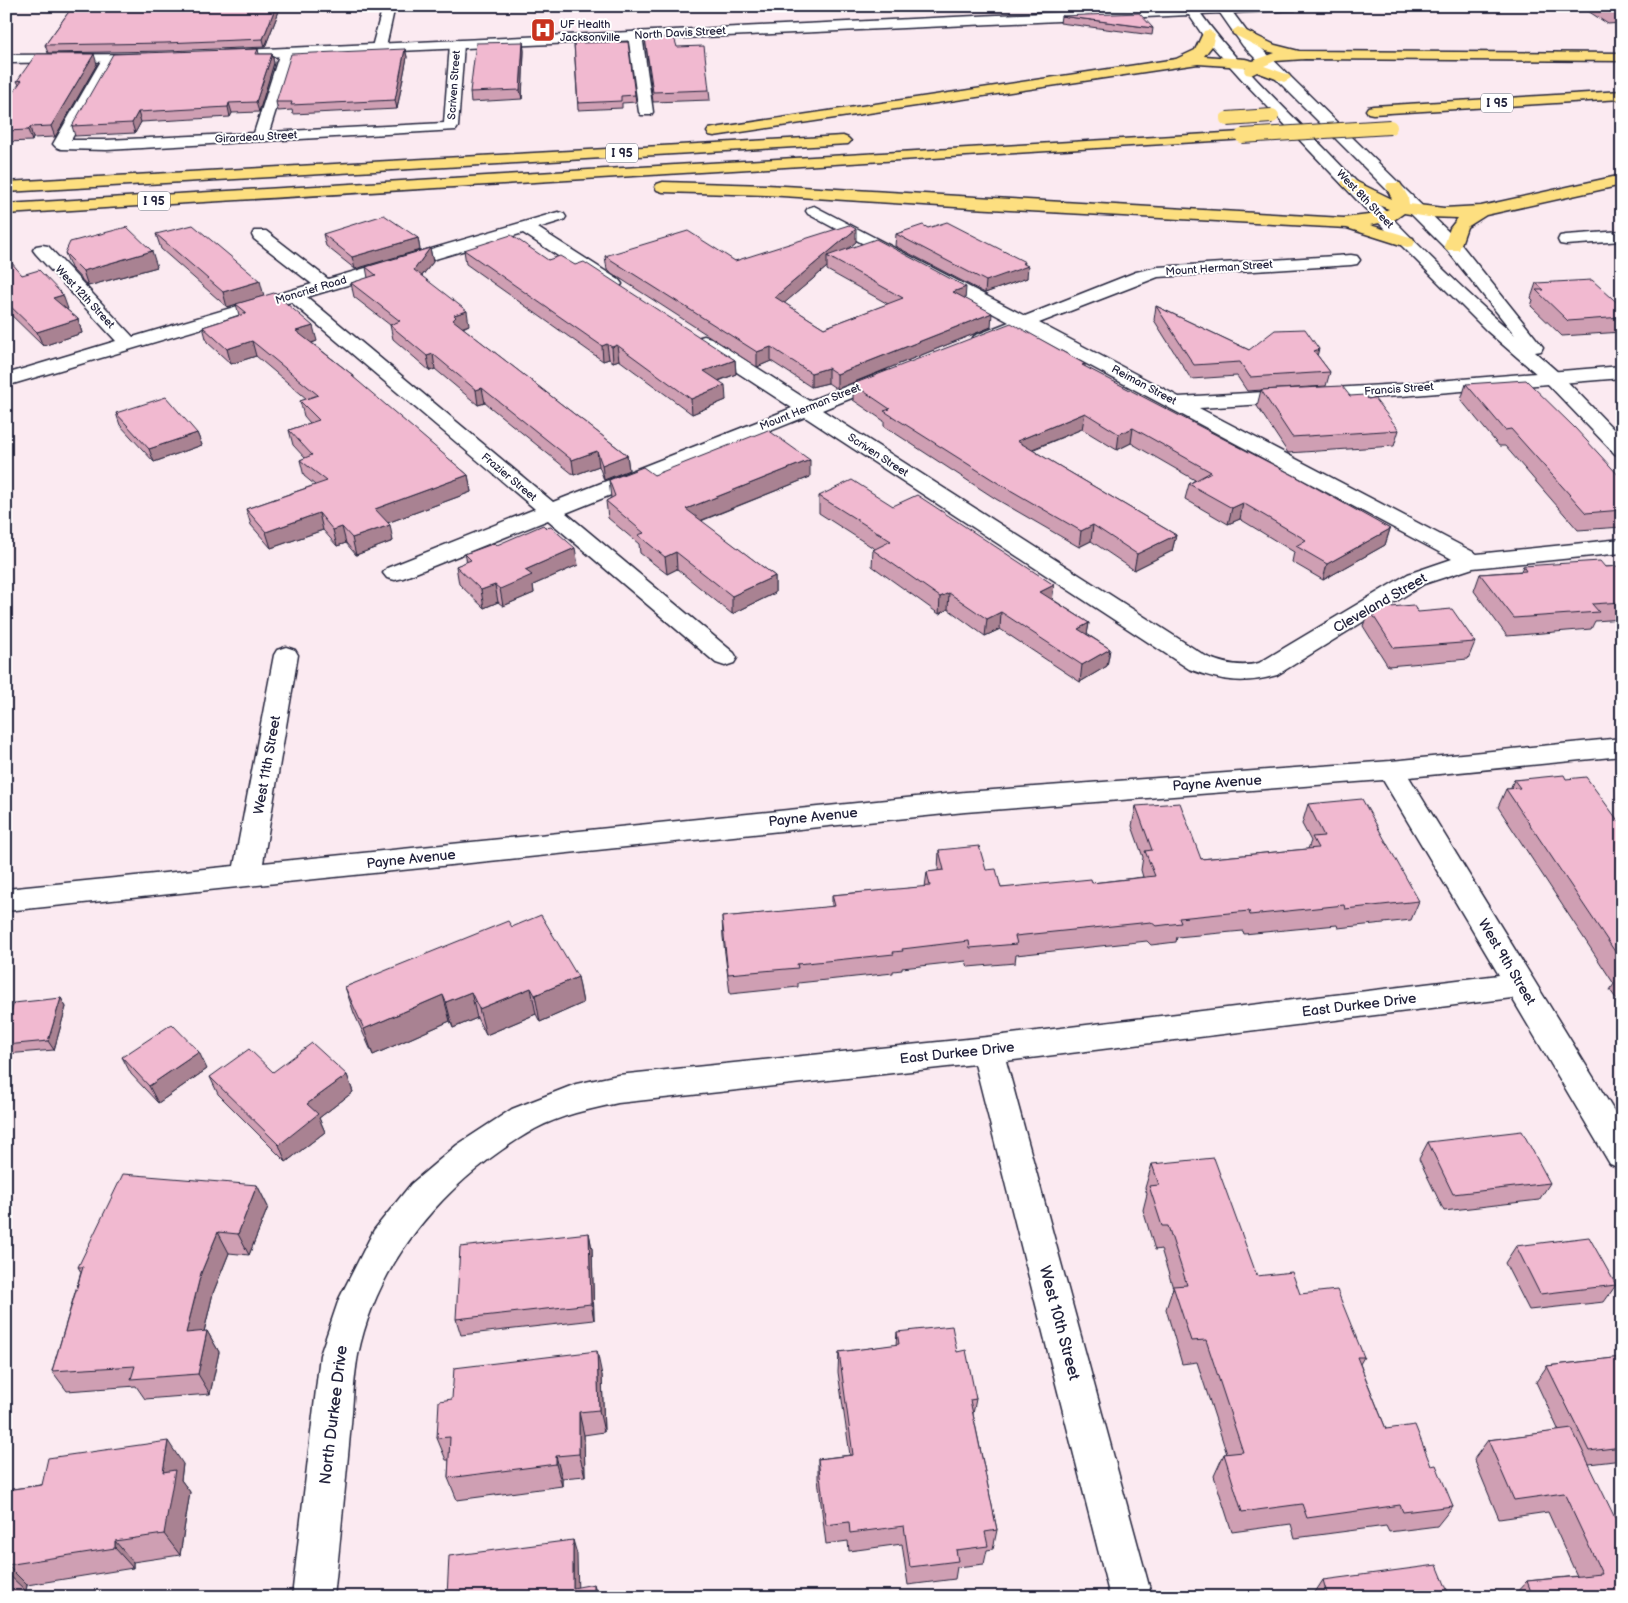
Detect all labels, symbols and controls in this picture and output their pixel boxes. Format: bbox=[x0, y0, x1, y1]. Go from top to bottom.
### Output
hospital icon: UF Health Jacksonville bbox=[530, 17, 556, 43]
place label: UF Health Jacksonville bbox=[560, 18, 621, 44]
street label: North Davis Street bbox=[634, 24, 727, 42]
street label: Scriven Street bbox=[445, 49, 463, 120]
road number: I 95 bbox=[1481, 94, 1513, 112]
street label: Girardeau Street bbox=[214, 128, 298, 146]
road number: I 95 bbox=[606, 144, 638, 162]
street label: West 8th Street bbox=[1334, 167, 1397, 231]
road number: I 95 bbox=[138, 192, 170, 210]
street label: Mount Herman Street bbox=[1165, 258, 1274, 278]
street label: West 12th Street bbox=[53, 263, 118, 331]
street label: Moncrief Road bbox=[274, 273, 348, 307]
street label: Reiman Street bbox=[1109, 362, 1179, 408]
street label: Francis Street bbox=[1364, 380, 1435, 398]
street label: Mount Herman Street bbox=[758, 381, 863, 433]
street label: Scriven Street bbox=[845, 431, 911, 480]
street label: Frazier Street bbox=[479, 450, 540, 504]
street label: Cleveland Street bbox=[1330, 569, 1430, 637]
street label: West 11th Street bbox=[250, 714, 284, 816]
street label: Payne Avenue bbox=[1172, 771, 1262, 795]
street label: Payne Avenue bbox=[768, 804, 858, 830]
street label: Payne Avenue bbox=[366, 846, 456, 872]
street label: West 9th Street bbox=[1475, 916, 1540, 1009]
street label: East Durkee Drive bbox=[1301, 990, 1417, 1020]
street label: East Durkee Drive bbox=[899, 1039, 1015, 1067]
street label: West 10th Street bbox=[1035, 1264, 1083, 1382]
street label: North Durkee Drive bbox=[316, 1344, 352, 1486]

